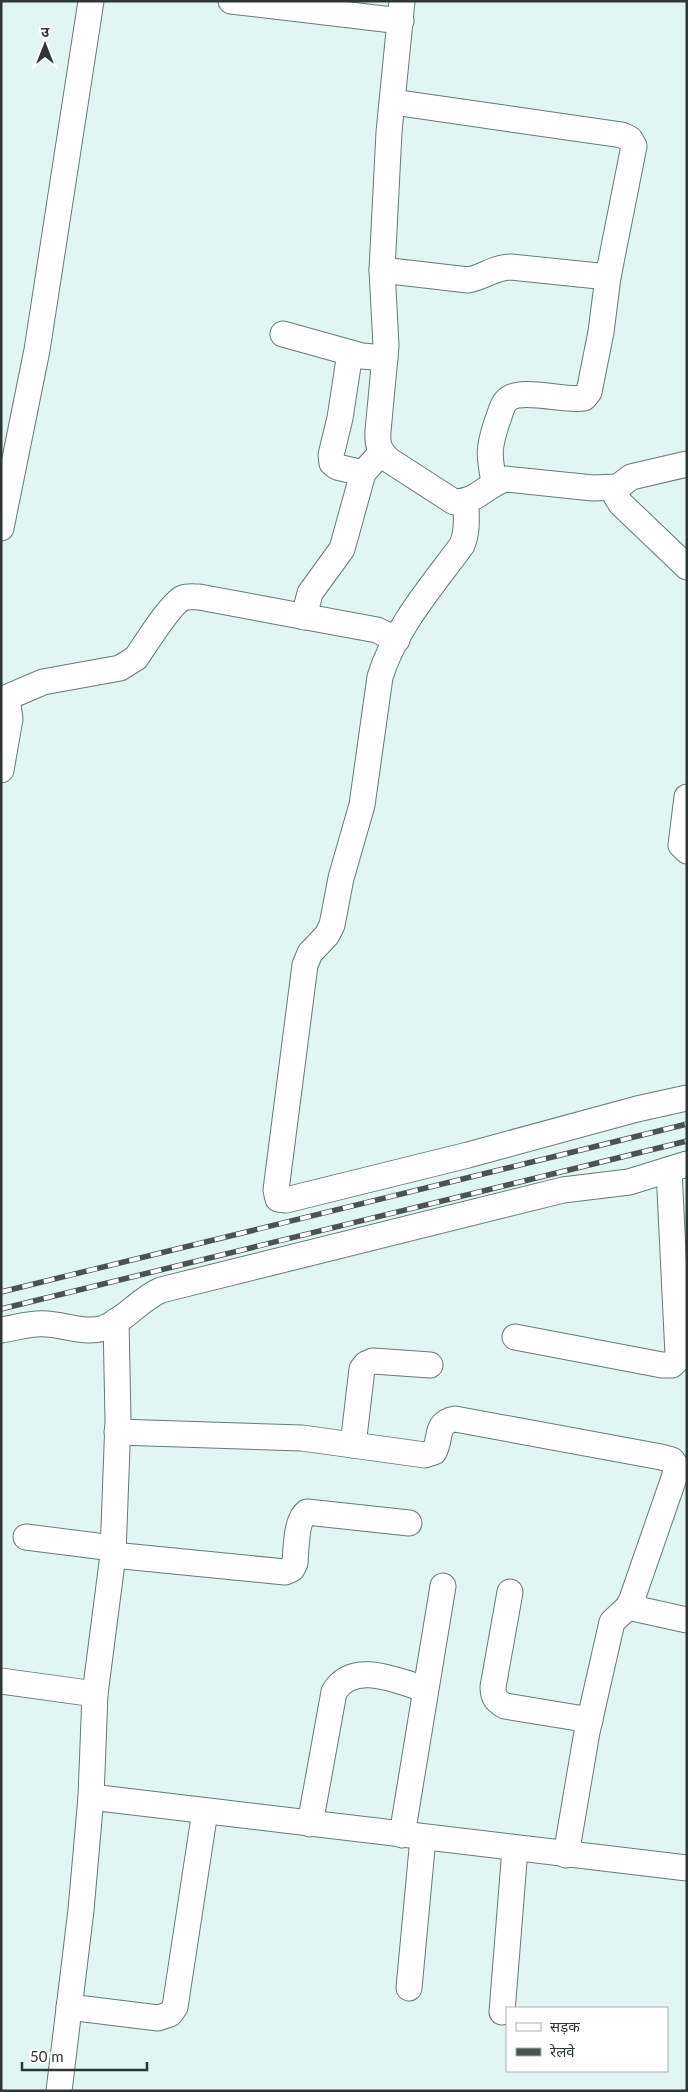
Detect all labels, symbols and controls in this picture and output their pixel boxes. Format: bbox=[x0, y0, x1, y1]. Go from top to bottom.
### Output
north arrow bbox=[20, 20, 70, 70]
text: उ bbox=[41, 23, 50, 40]
legend bbox=[506, 2007, 668, 2072]
text: सड़क bbox=[550, 2017, 580, 2035]
scale bar bbox=[22, 2040, 148, 2072]
text: रेलवे bbox=[549, 2042, 575, 2060]
text: 50 m bbox=[30, 2047, 64, 2065]

